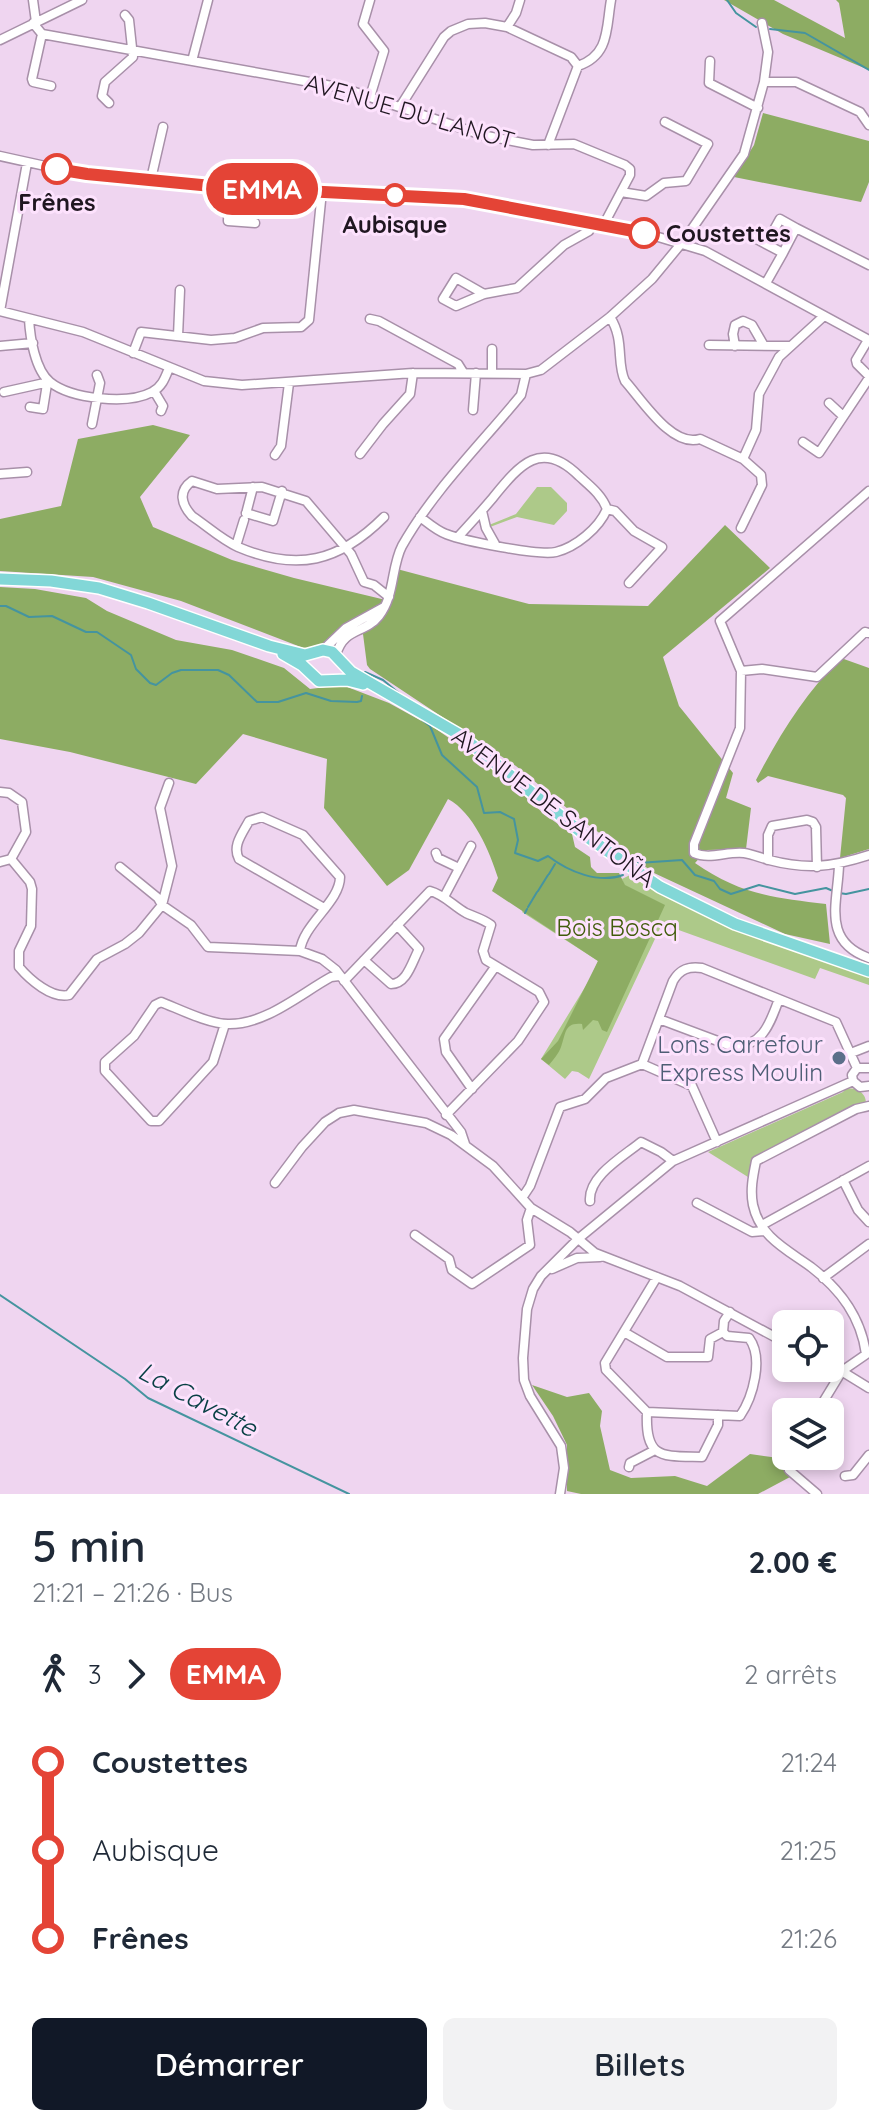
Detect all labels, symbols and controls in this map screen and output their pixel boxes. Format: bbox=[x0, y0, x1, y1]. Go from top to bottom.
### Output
street label: AVENUE DU LANOT bbox=[302, 67, 518, 155]
marker: Frênes bbox=[42, 154, 72, 184]
line badge: EMMA bbox=[206, 163, 318, 215]
text: EMMA bbox=[222, 171, 302, 206]
marker: Aubisque bbox=[384, 184, 406, 206]
place label: Frênes bbox=[18, 187, 96, 217]
place label: Aubisque bbox=[343, 209, 447, 239]
marker: Coustettes bbox=[629, 218, 659, 248]
place label: Coustettes bbox=[666, 218, 791, 248]
street label: AVENUE DE SANTOÑA bbox=[446, 721, 662, 893]
park label: Bois Boscq bbox=[556, 912, 678, 942]
place label: Lons Carrefour Express Moulin bbox=[657, 1029, 823, 1087]
marker: Lons Carrefour Express Moulin bbox=[830, 1049, 848, 1067]
map controls bbox=[772, 1310, 844, 1470]
button: locate bbox=[772, 1310, 844, 1382]
water label: La Cavette bbox=[133, 1354, 264, 1445]
button: layers bbox=[772, 1398, 844, 1470]
text: 5 min bbox=[32, 1518, 146, 1573]
text: 2.00 € bbox=[748, 1543, 837, 1581]
text: 21:21 – 21:26 · Bus bbox=[32, 1576, 233, 1609]
icon: walk bbox=[32, 1652, 76, 1696]
icon: forward bbox=[114, 1652, 158, 1696]
text: EMMA bbox=[186, 1656, 265, 1691]
text: 3 bbox=[88, 1658, 102, 1691]
text: 2 arrêts bbox=[744, 1658, 837, 1691]
text: Coustettes bbox=[92, 1743, 248, 1781]
text: 21:24 bbox=[780, 1746, 837, 1779]
text: Aubisque bbox=[92, 1831, 219, 1869]
text: 21:25 bbox=[780, 1834, 837, 1867]
text: Frênes bbox=[92, 1919, 189, 1957]
text: 21:26 bbox=[780, 1922, 837, 1955]
button: Démarrer bbox=[32, 2018, 427, 2110]
button: Billets bbox=[443, 2018, 837, 2110]

